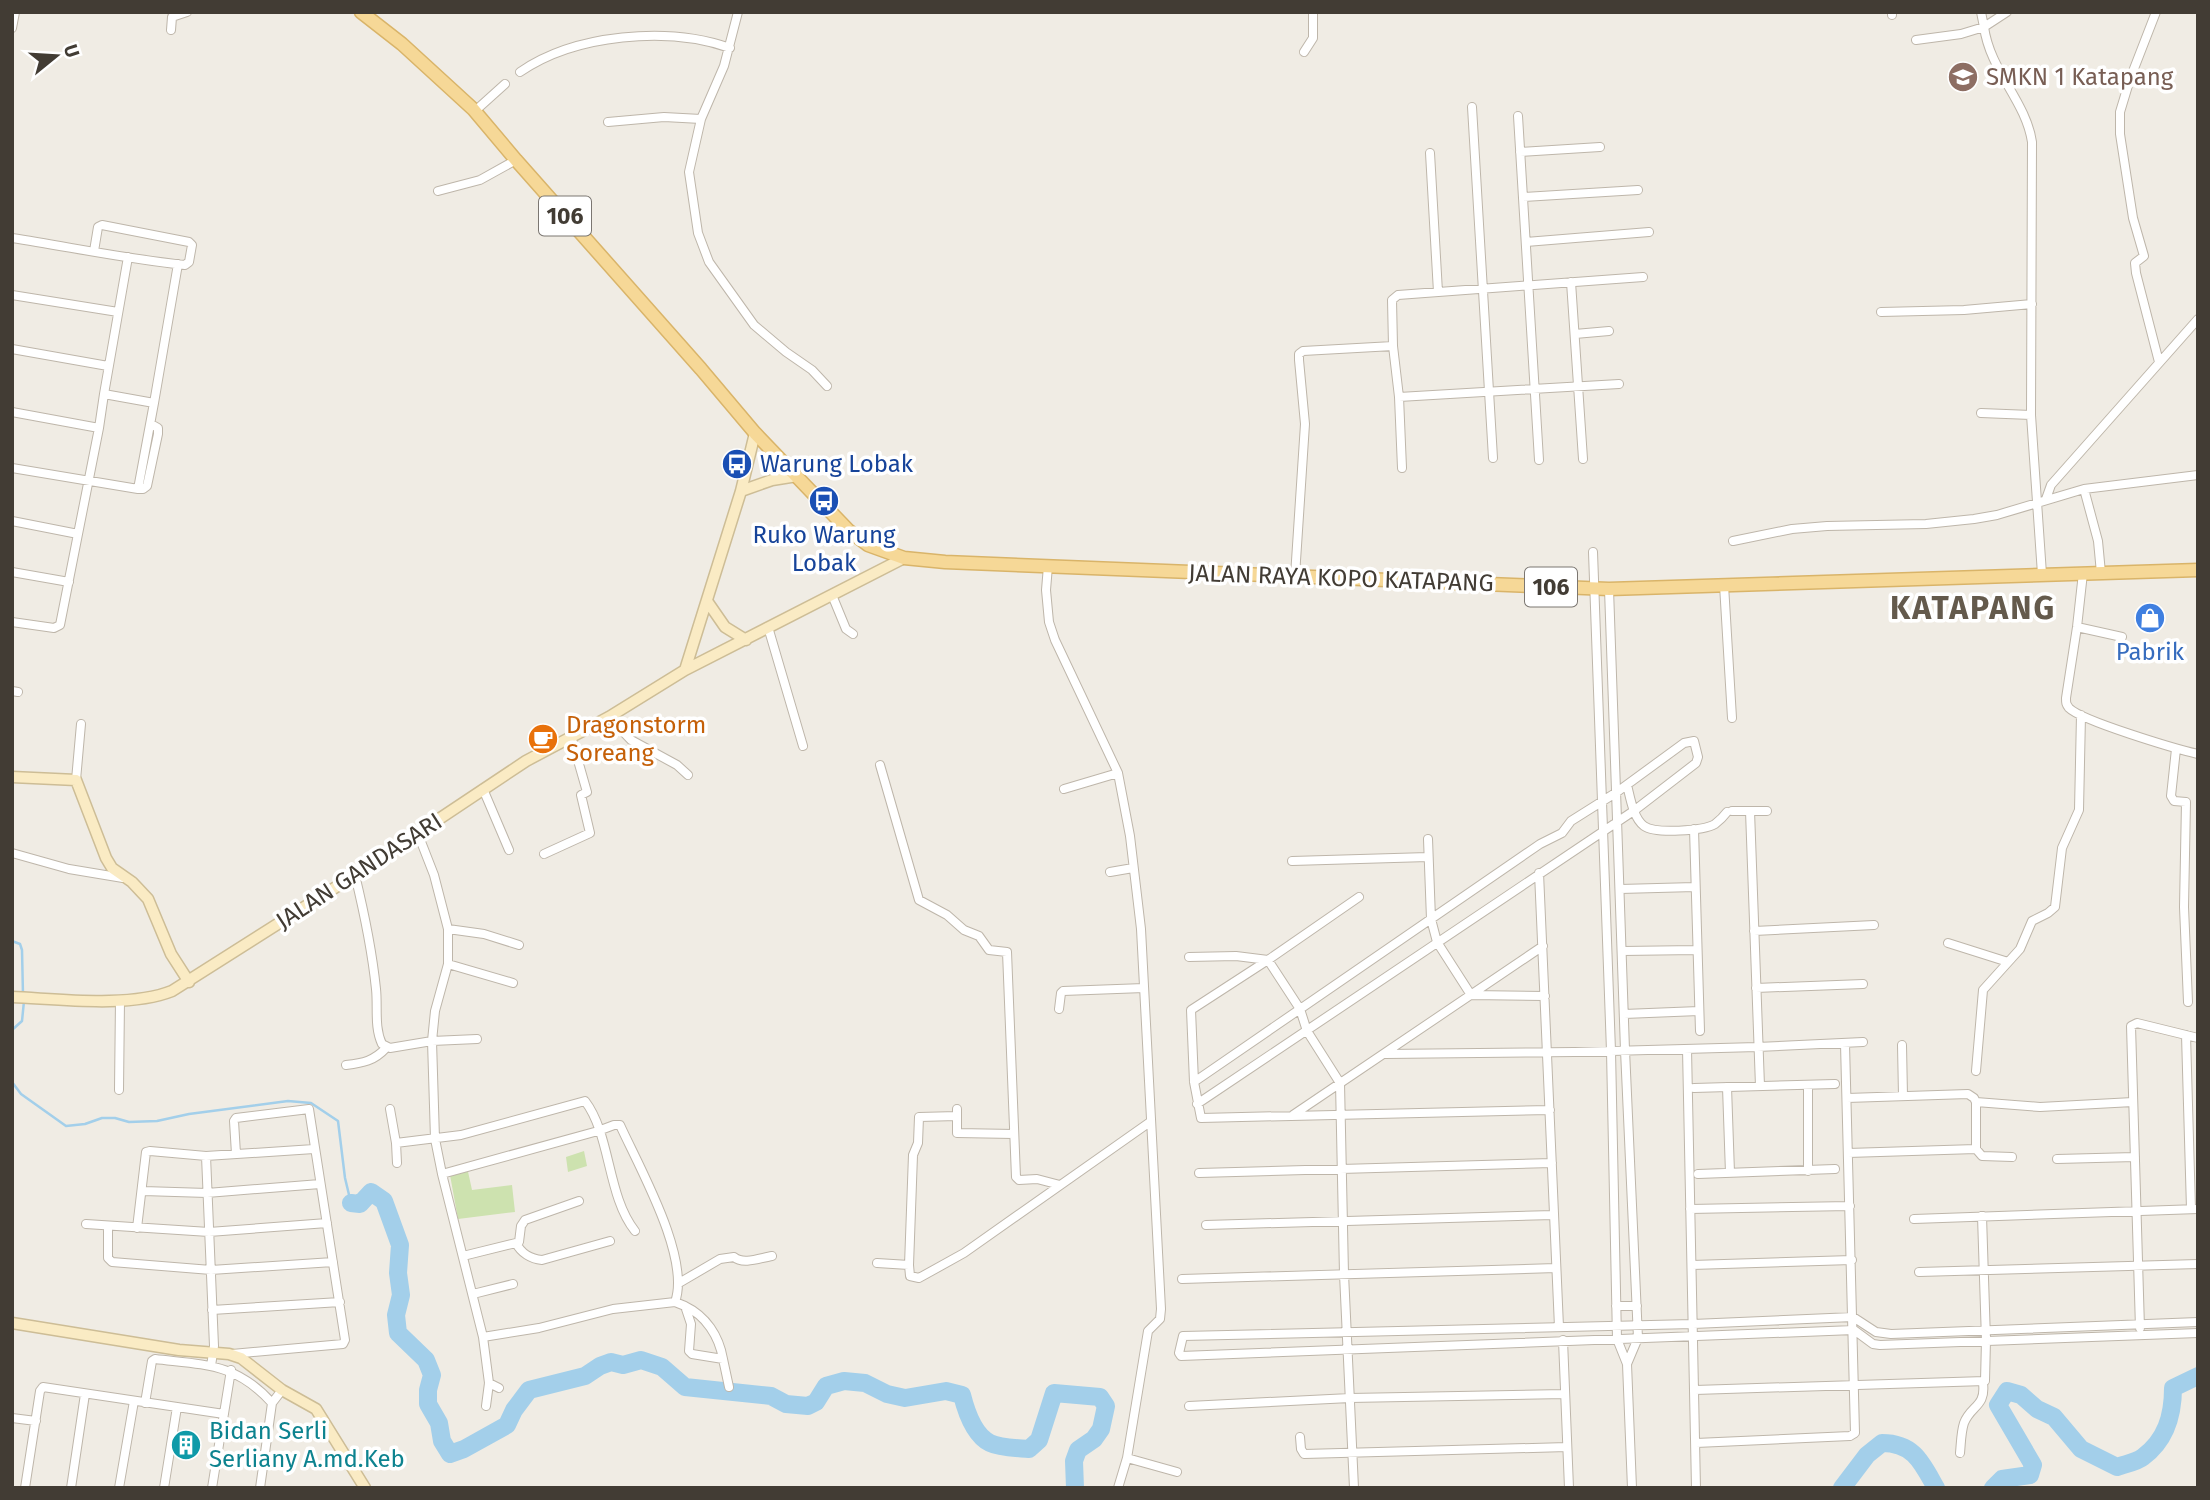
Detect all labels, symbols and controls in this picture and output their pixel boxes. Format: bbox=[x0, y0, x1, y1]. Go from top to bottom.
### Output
north arrow bbox=[21, 21, 91, 91]
text: U bbox=[59, 41, 85, 60]
school or university icon: SMKN 1 Katapang bbox=[1946, 60, 1980, 94]
place label: SMKN 1 Katapang bbox=[1986, 63, 2174, 91]
road number: 106 bbox=[539, 196, 591, 236]
bus stop icon: Warung Lobak bbox=[720, 447, 754, 481]
place label: Warung Lobak bbox=[760, 450, 914, 478]
bus stop icon: Ruko Warung Lobak bbox=[807, 484, 841, 518]
place label: Ruko Warung Lobak bbox=[753, 521, 896, 577]
street label: JALAN RAYA KOPO KATAPANG bbox=[1188, 559, 1494, 597]
road number: 106 bbox=[1525, 568, 1577, 607]
district label: KATAPANG bbox=[1890, 589, 2056, 627]
shop icon: Pabrik bbox=[2133, 601, 2167, 635]
place label: Pabrik bbox=[2116, 638, 2185, 666]
place label: Dragonstorm Soreang bbox=[566, 711, 706, 767]
cafe icon: Dragonstorm Soreang bbox=[526, 722, 560, 756]
street label: JALAN GANDASARI bbox=[271, 807, 447, 935]
place label: Bidan Serli Serliany A.md.Keb bbox=[209, 1417, 405, 1473]
building icon: Bidan Serli Serliany A.md.Keb bbox=[169, 1428, 203, 1462]

